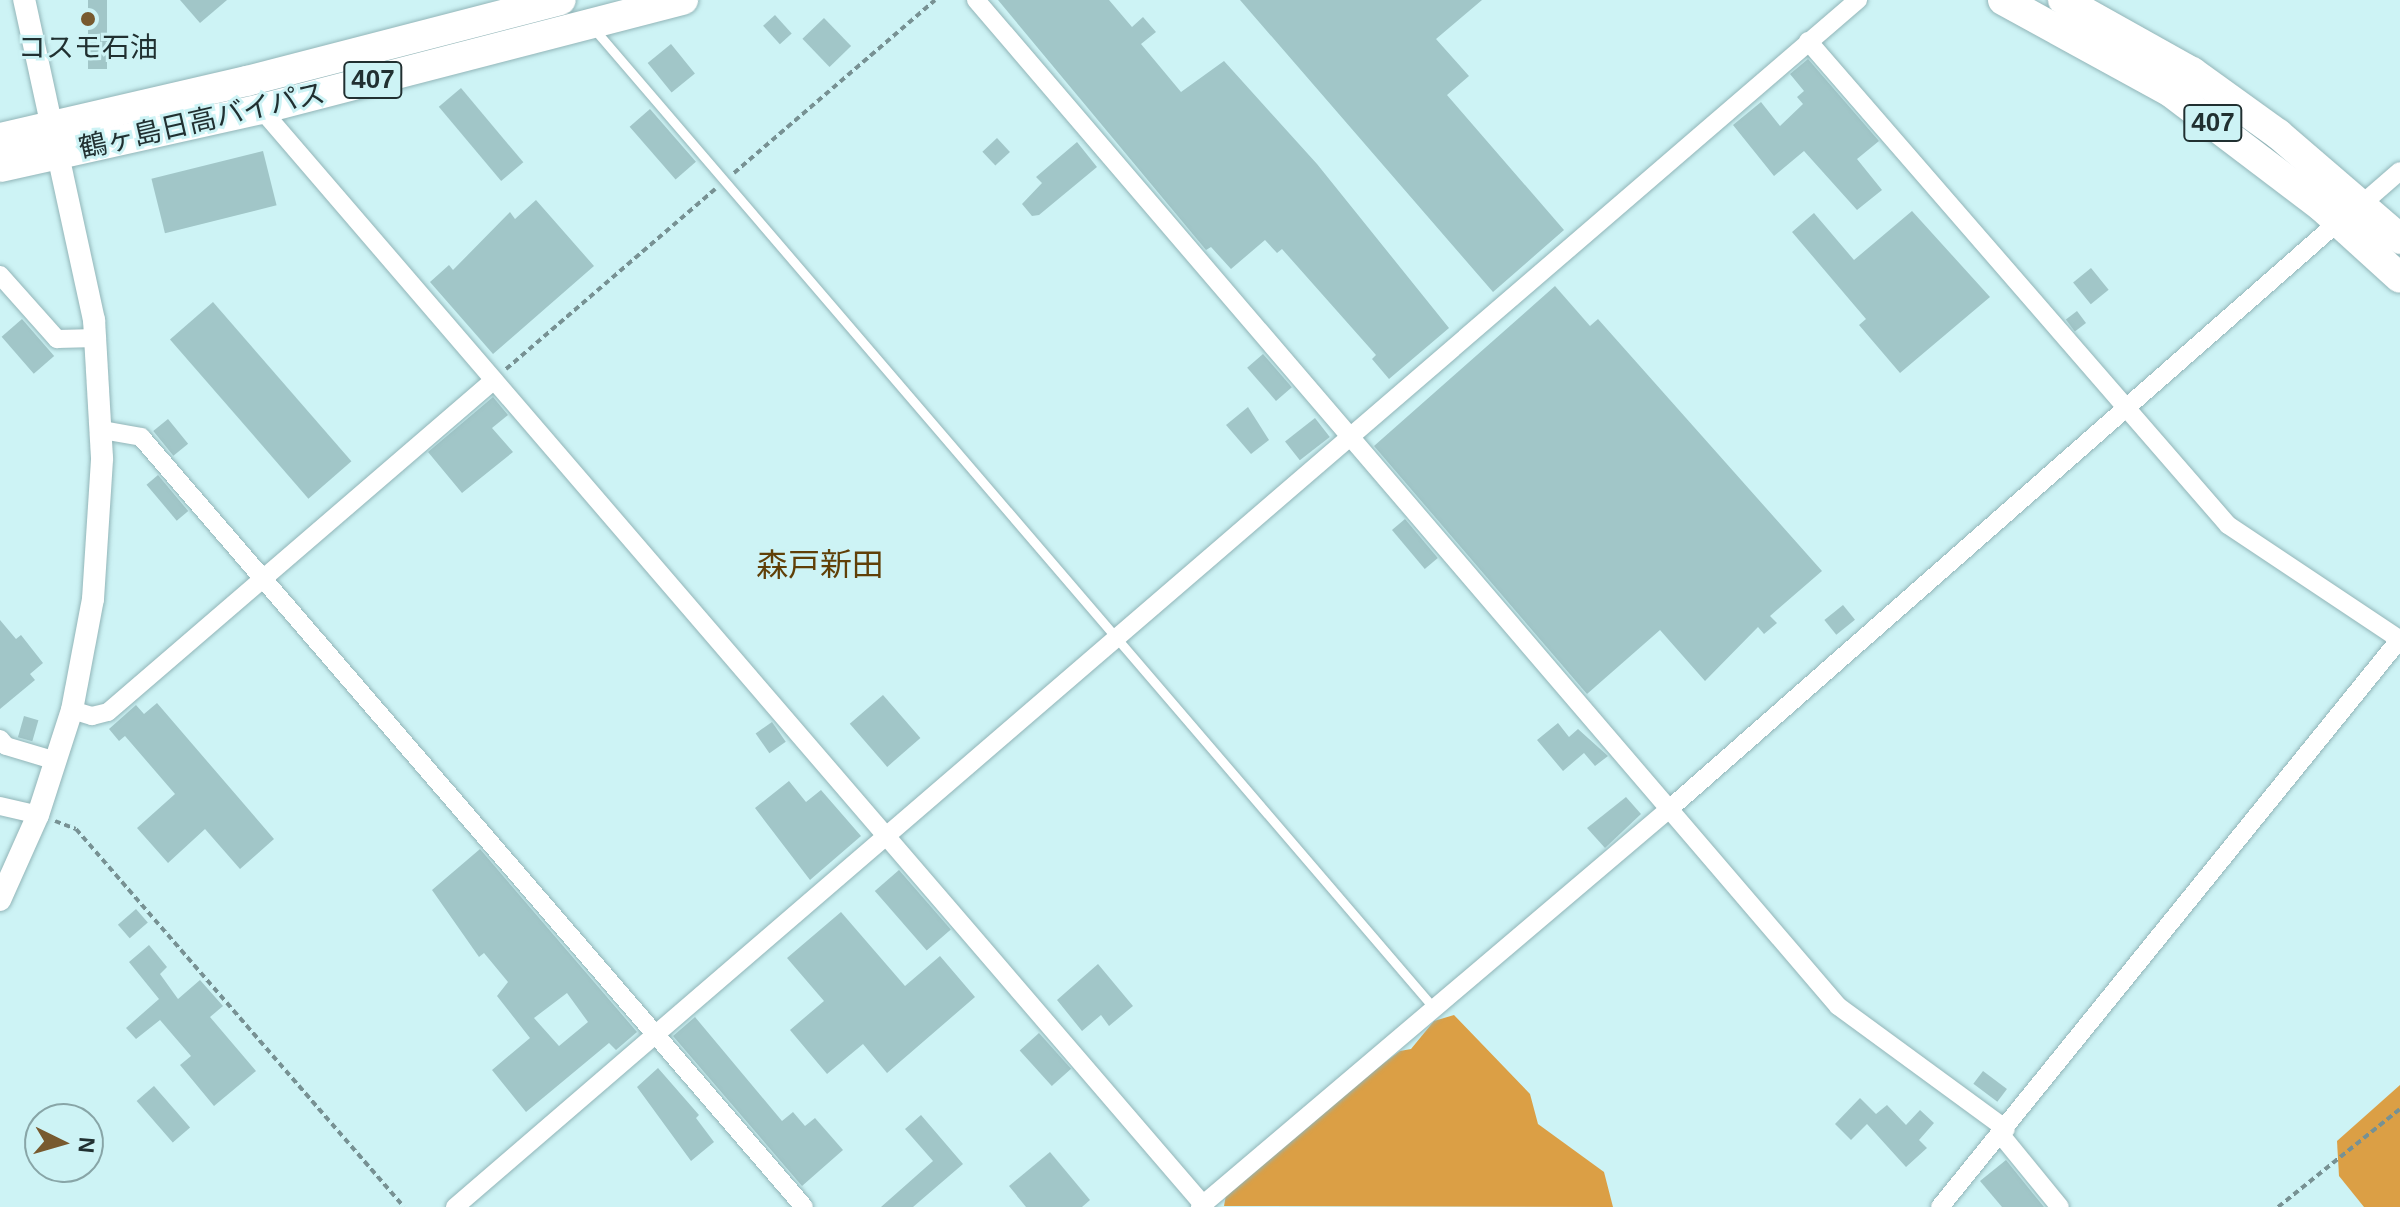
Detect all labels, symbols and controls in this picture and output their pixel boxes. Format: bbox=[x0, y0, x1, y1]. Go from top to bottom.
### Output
marker: コスモ石油 bbox=[79, 10, 97, 28]
place label: コスモ石油 bbox=[18, 31, 158, 65]
road number: 407 bbox=[343, 58, 403, 102]
street label: 鶴ヶ島日高バイパス bbox=[75, 76, 329, 166]
road number: 407 bbox=[2183, 101, 2243, 145]
district label: 森戸新田 bbox=[756, 546, 884, 584]
north arrow bbox=[24, 1103, 104, 1183]
text: N bbox=[73, 1136, 100, 1154]

